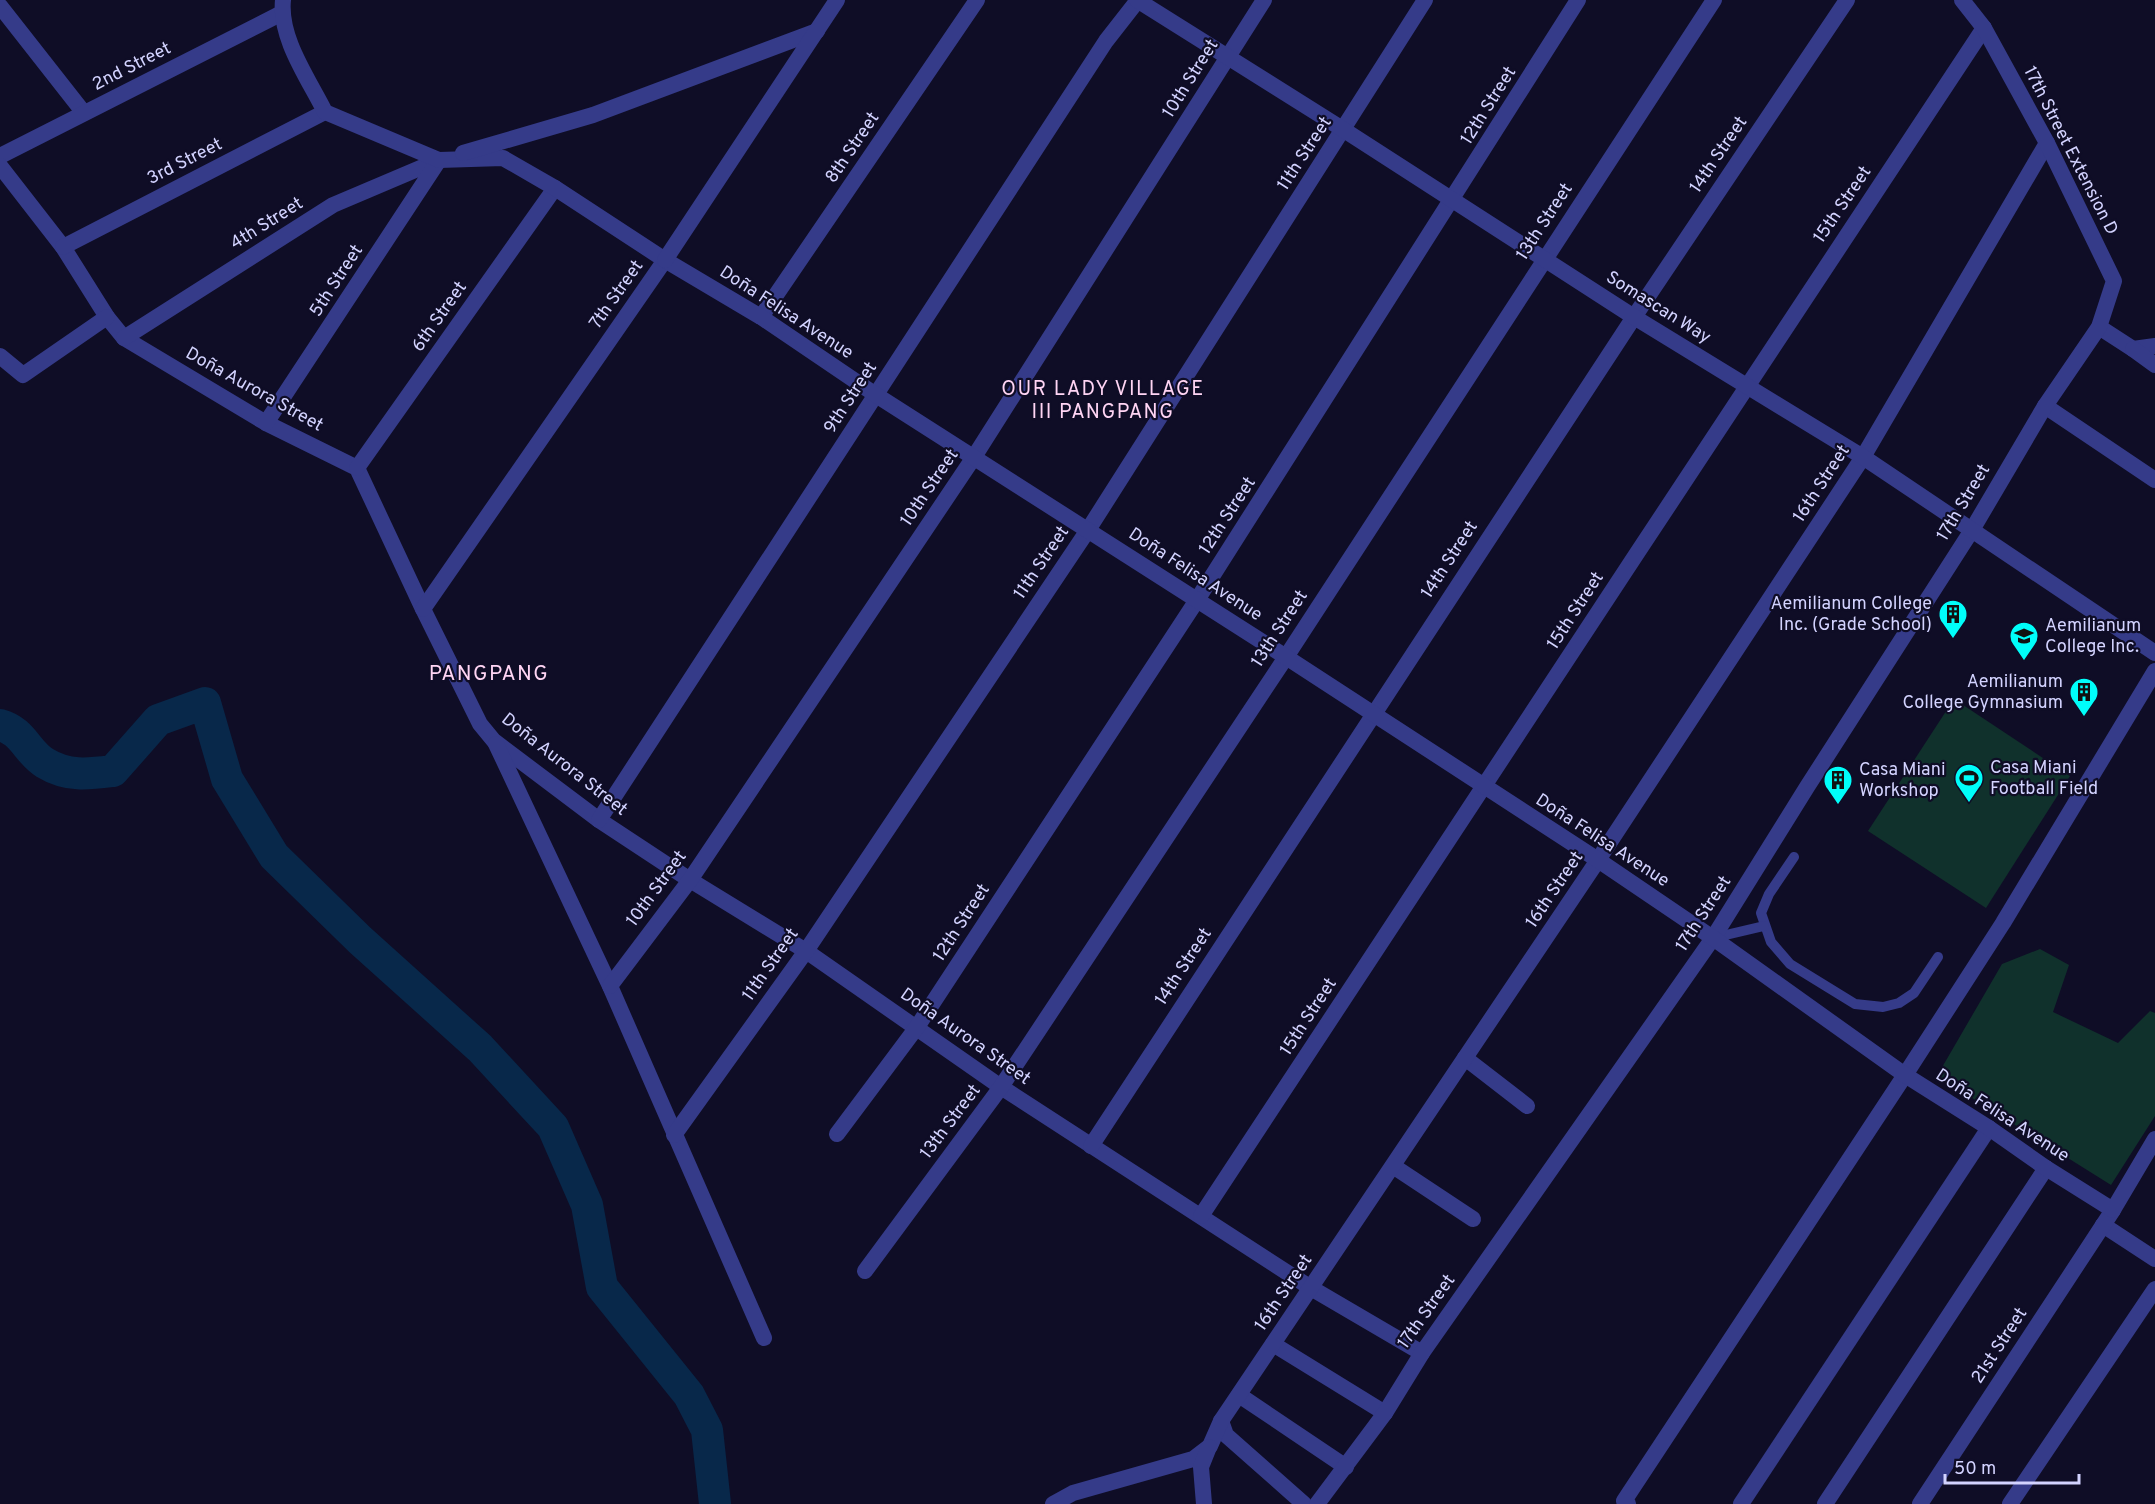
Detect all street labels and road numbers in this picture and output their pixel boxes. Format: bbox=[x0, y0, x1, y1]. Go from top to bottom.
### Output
street label: 10th Street bbox=[1158, 35, 1224, 123]
street label: 2nd Street bbox=[89, 37, 175, 97]
street label: 12th Street bbox=[1456, 63, 1522, 149]
street label: 17th Street Extension D bbox=[2017, 63, 2123, 239]
street label: 8th Street bbox=[821, 108, 885, 188]
street label: 14th Street bbox=[1685, 112, 1753, 198]
street label: 11th Street bbox=[1273, 113, 1337, 195]
street label: 3rd Street bbox=[144, 133, 226, 191]
street label: 15th Street bbox=[1809, 162, 1877, 248]
street label: 13th Street bbox=[1512, 179, 1578, 265]
street label: 4th Street bbox=[226, 193, 308, 255]
street label: 5th Street bbox=[305, 241, 369, 321]
street label: 7th Street bbox=[585, 256, 649, 334]
street label: Doña Felisa Avenue bbox=[715, 261, 857, 365]
street label: Somascan Way bbox=[1601, 267, 1715, 349]
street label: 6th Street bbox=[407, 277, 473, 357]
street label: Doña Aurora Street bbox=[181, 343, 327, 437]
street label: 9th Street bbox=[819, 358, 883, 438]
street label: 16th Street bbox=[1788, 441, 1856, 527]
street label: 10th Street bbox=[896, 445, 964, 531]
street label: 17th Street bbox=[1932, 460, 1996, 546]
street label: 12th Street bbox=[1194, 473, 1262, 559]
street label: 14th Street bbox=[1416, 517, 1484, 603]
street label: 11th Street bbox=[1009, 522, 1075, 604]
street label: Doña Felisa Avenue bbox=[1124, 523, 1266, 627]
street label: 15th Street bbox=[1542, 568, 1610, 654]
street label: 13th Street bbox=[1247, 586, 1313, 672]
street label: Doña Aurora Street bbox=[496, 708, 632, 822]
street label: Doña Felisa Avenue bbox=[1531, 789, 1673, 893]
street label: 10th Street bbox=[622, 846, 692, 932]
street label: 16th Street bbox=[1521, 847, 1589, 933]
street label: 17th Street bbox=[1671, 872, 1737, 956]
street label: 12th Street bbox=[928, 880, 996, 966]
street label: 11th Street bbox=[738, 924, 804, 1006]
street label: 14th Street bbox=[1150, 924, 1218, 1010]
street label: 15th Street bbox=[1275, 974, 1343, 1060]
street label: Doña Aurora Street bbox=[895, 983, 1035, 1091]
street label: Doña Felisa Avenue bbox=[1931, 1064, 2073, 1168]
street label: 13th Street bbox=[915, 1080, 987, 1164]
street label: 16th Street bbox=[1250, 1250, 1318, 1336]
street label: 17th Street bbox=[1393, 1270, 1461, 1354]
street label: 21st Street bbox=[1967, 1304, 2033, 1388]

